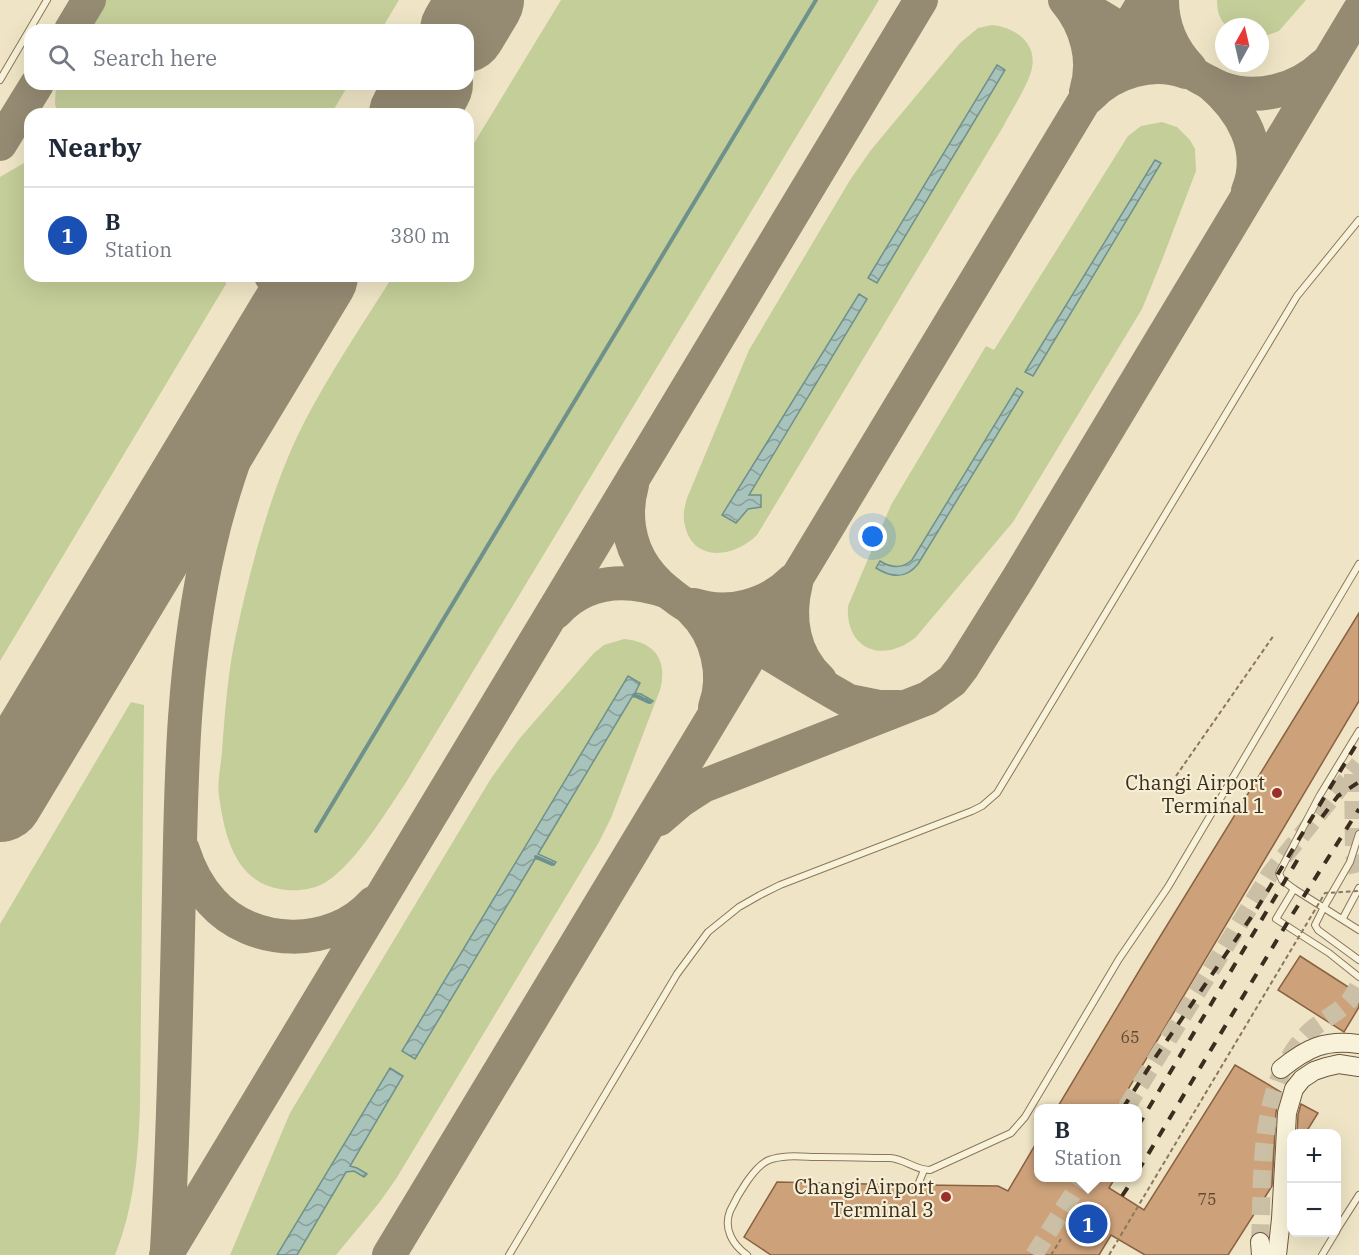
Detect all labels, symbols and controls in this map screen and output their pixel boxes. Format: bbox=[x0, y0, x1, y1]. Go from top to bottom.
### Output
north arrow bbox=[1215, 18, 1269, 72]
search box bbox=[24, 24, 474, 90]
icon: search bbox=[45, 41, 78, 74]
text: Search here bbox=[93, 43, 217, 72]
text: Nearby bbox=[48, 130, 142, 164]
text: B bbox=[105, 207, 121, 236]
text: 1 bbox=[62, 222, 74, 249]
text: 380 m bbox=[390, 222, 450, 249]
text: Station bbox=[105, 236, 172, 263]
your location bbox=[858, 522, 887, 551]
place label: Changi Airport Terminal 1 bbox=[1125, 769, 1265, 819]
marker: Changi Airport Terminal 1 bbox=[1270, 786, 1284, 800]
house number: 65 bbox=[1120, 1027, 1140, 1047]
popup bbox=[1034, 1104, 1142, 1182]
text: B bbox=[1055, 1115, 1070, 1144]
map controls bbox=[1287, 1129, 1341, 1237]
button: + bbox=[1287, 1129, 1341, 1183]
text: Station bbox=[1055, 1144, 1121, 1171]
place label: Changi Airport Terminal 3 bbox=[794, 1173, 934, 1223]
button: − bbox=[1287, 1183, 1341, 1237]
house number: 75 bbox=[1197, 1189, 1217, 1209]
marker: Changi Airport Terminal 3 bbox=[939, 1190, 953, 1204]
pin: 1 bbox=[1068, 1202, 1108, 1246]

